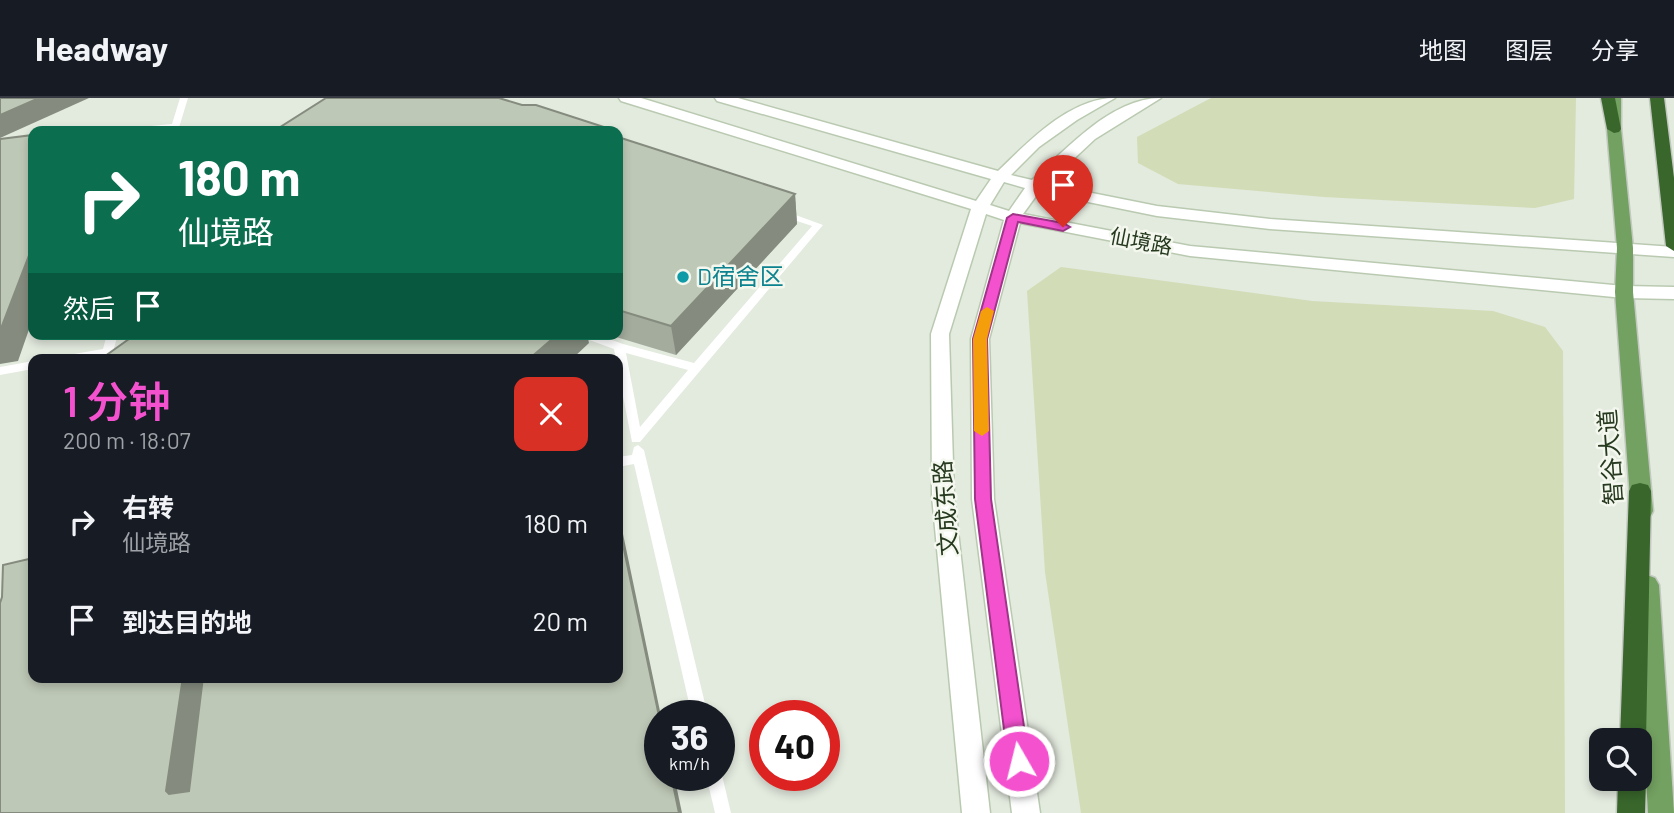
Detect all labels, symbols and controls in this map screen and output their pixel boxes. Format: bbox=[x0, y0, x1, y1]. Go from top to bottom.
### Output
text: Headway bbox=[35, 28, 168, 68]
text: 地图 bbox=[1419, 35, 1467, 64]
text: 图层 bbox=[1505, 35, 1553, 64]
text: 分享 bbox=[1591, 35, 1639, 64]
text: 180 m bbox=[178, 147, 301, 206]
icon: right bbox=[63, 154, 154, 245]
pin bbox=[1033, 155, 1093, 227]
icon: arrive bbox=[1044, 166, 1082, 204]
text: 仙境路 bbox=[178, 212, 274, 250]
street label: 仙境路 bbox=[1108, 222, 1175, 259]
place label: D宿舍区 bbox=[697, 261, 784, 290]
marker: D宿舍区 bbox=[675, 269, 691, 285]
icon: arrive bbox=[129, 287, 167, 325]
text: 然后 bbox=[63, 292, 115, 323]
text: 1 分钟 bbox=[63, 375, 170, 425]
button: close bbox=[514, 377, 588, 451]
street label: 智谷大道 bbox=[1592, 408, 1627, 506]
text: 200 m · 18:07 bbox=[63, 426, 191, 454]
street label: 文成东路 bbox=[927, 459, 962, 557]
text: 右转 bbox=[122, 491, 174, 522]
icon: right bbox=[63, 503, 101, 541]
text: 180 m bbox=[524, 507, 588, 538]
text: 仙境路 bbox=[122, 528, 191, 556]
icon: arrive bbox=[63, 601, 101, 639]
text: 20 m bbox=[533, 605, 588, 636]
text: 到达目的地 bbox=[122, 606, 252, 637]
speed limit sign: 40 bbox=[749, 700, 840, 791]
text: 36 bbox=[671, 715, 708, 757]
position arrow bbox=[982, 724, 1056, 798]
map controls bbox=[1589, 728, 1652, 791]
button: search bbox=[1589, 728, 1652, 791]
text: km/h bbox=[669, 752, 710, 774]

